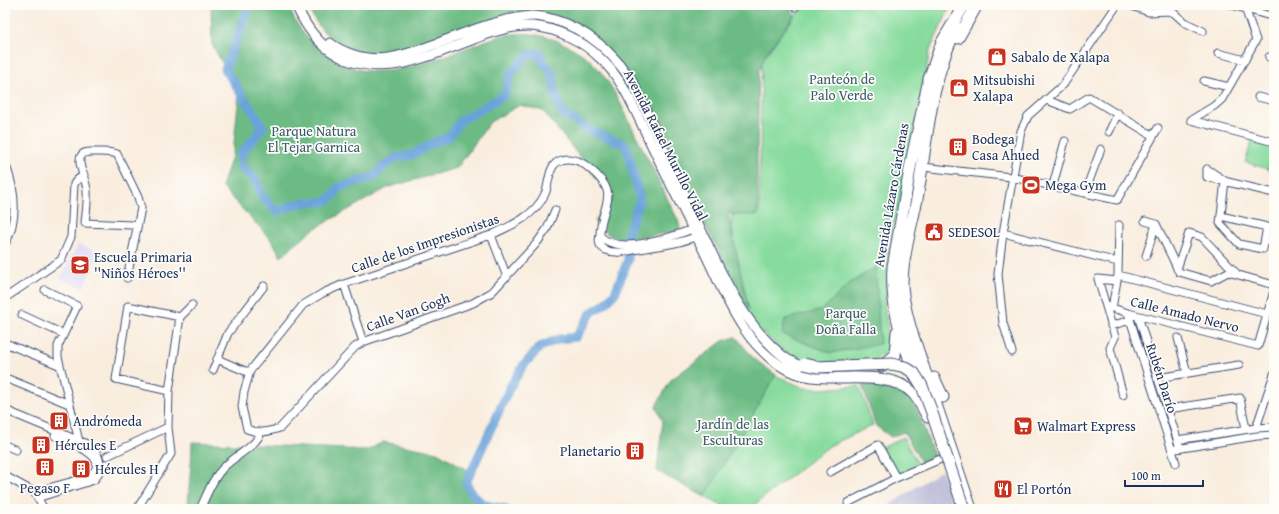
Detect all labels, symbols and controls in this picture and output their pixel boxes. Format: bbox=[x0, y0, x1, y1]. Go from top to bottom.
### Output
shop icon: Sabalo de Xalapa bbox=[986, 46, 1008, 68]
place label: Sabalo de Xalapa bbox=[1011, 47, 1110, 67]
street label: Avenida Rafael Murillo Vidal bbox=[619, 66, 713, 224]
park label: Panteón de Palo Verde bbox=[809, 69, 875, 105]
place label: Mitsubishi Xalapa bbox=[973, 70, 1035, 106]
shop icon: Mitsubishi Xalapa bbox=[948, 77, 970, 99]
park label: Parque Natura El Tejar Garnica bbox=[268, 121, 361, 157]
street label: Avenida Lázaro Cárdenas bbox=[868, 121, 914, 269]
place label: Bodega Casa Ahued bbox=[972, 129, 1040, 165]
building icon: Bodega Casa Ahued bbox=[947, 136, 969, 158]
sports icon: Mega Gym bbox=[1020, 174, 1042, 196]
place label: Mega Gym bbox=[1045, 175, 1107, 195]
street label: Calle de los Impresionistas bbox=[348, 208, 502, 278]
public building icon: SEDESOL bbox=[923, 221, 945, 243]
place label: SEDESOL bbox=[948, 222, 1000, 242]
place label: Escuela Primaria ''Niños Héroes'' bbox=[94, 247, 193, 283]
school or university icon: Escuela Primaria ''Niños Héroes'' bbox=[69, 254, 91, 276]
street label: Calle Van Gogh bbox=[363, 288, 453, 336]
street label: Calle Amado Nervo bbox=[1129, 291, 1241, 337]
park label: Parque Doña Falla bbox=[816, 303, 877, 339]
street label: Rubén Darío bbox=[1141, 341, 1183, 415]
building icon: Andrómeda bbox=[48, 410, 70, 432]
place label: Andrómeda bbox=[73, 411, 142, 431]
park label: Jardín de las Esculturas bbox=[695, 414, 769, 450]
supermarket icon: Walmart Express bbox=[1012, 415, 1034, 437]
place label: Walmart Express bbox=[1037, 416, 1136, 436]
building icon: Hércules E bbox=[30, 434, 52, 456]
place label: Hércules E bbox=[55, 435, 116, 455]
building icon: Planetario bbox=[624, 440, 646, 462]
place label: Planetario bbox=[560, 441, 621, 461]
building icon: Pegaso F bbox=[34, 456, 56, 478]
building icon: Hércules H bbox=[70, 458, 92, 480]
place label: Hércules H bbox=[95, 459, 159, 479]
scale bar bbox=[1125, 462, 1203, 488]
text: 100 m bbox=[1131, 467, 1161, 484]
place label: Pegaso F bbox=[20, 478, 70, 498]
restaurant icon: El Portón bbox=[992, 478, 1014, 500]
place label: El Portón bbox=[1017, 479, 1072, 499]

